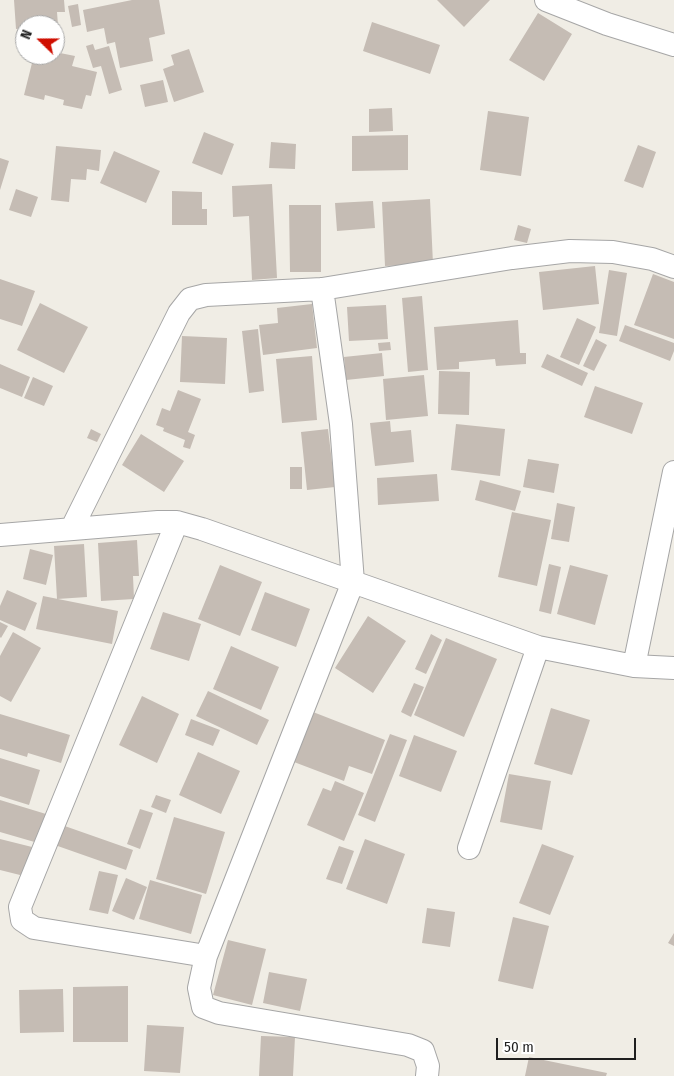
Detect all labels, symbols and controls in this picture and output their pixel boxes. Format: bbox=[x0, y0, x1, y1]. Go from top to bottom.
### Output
north arrow bbox=[15, 15, 65, 65]
text: N bbox=[17, 28, 36, 42]
scale bar bbox=[499, 1028, 639, 1060]
text: 50 m bbox=[504, 1038, 534, 1056]

